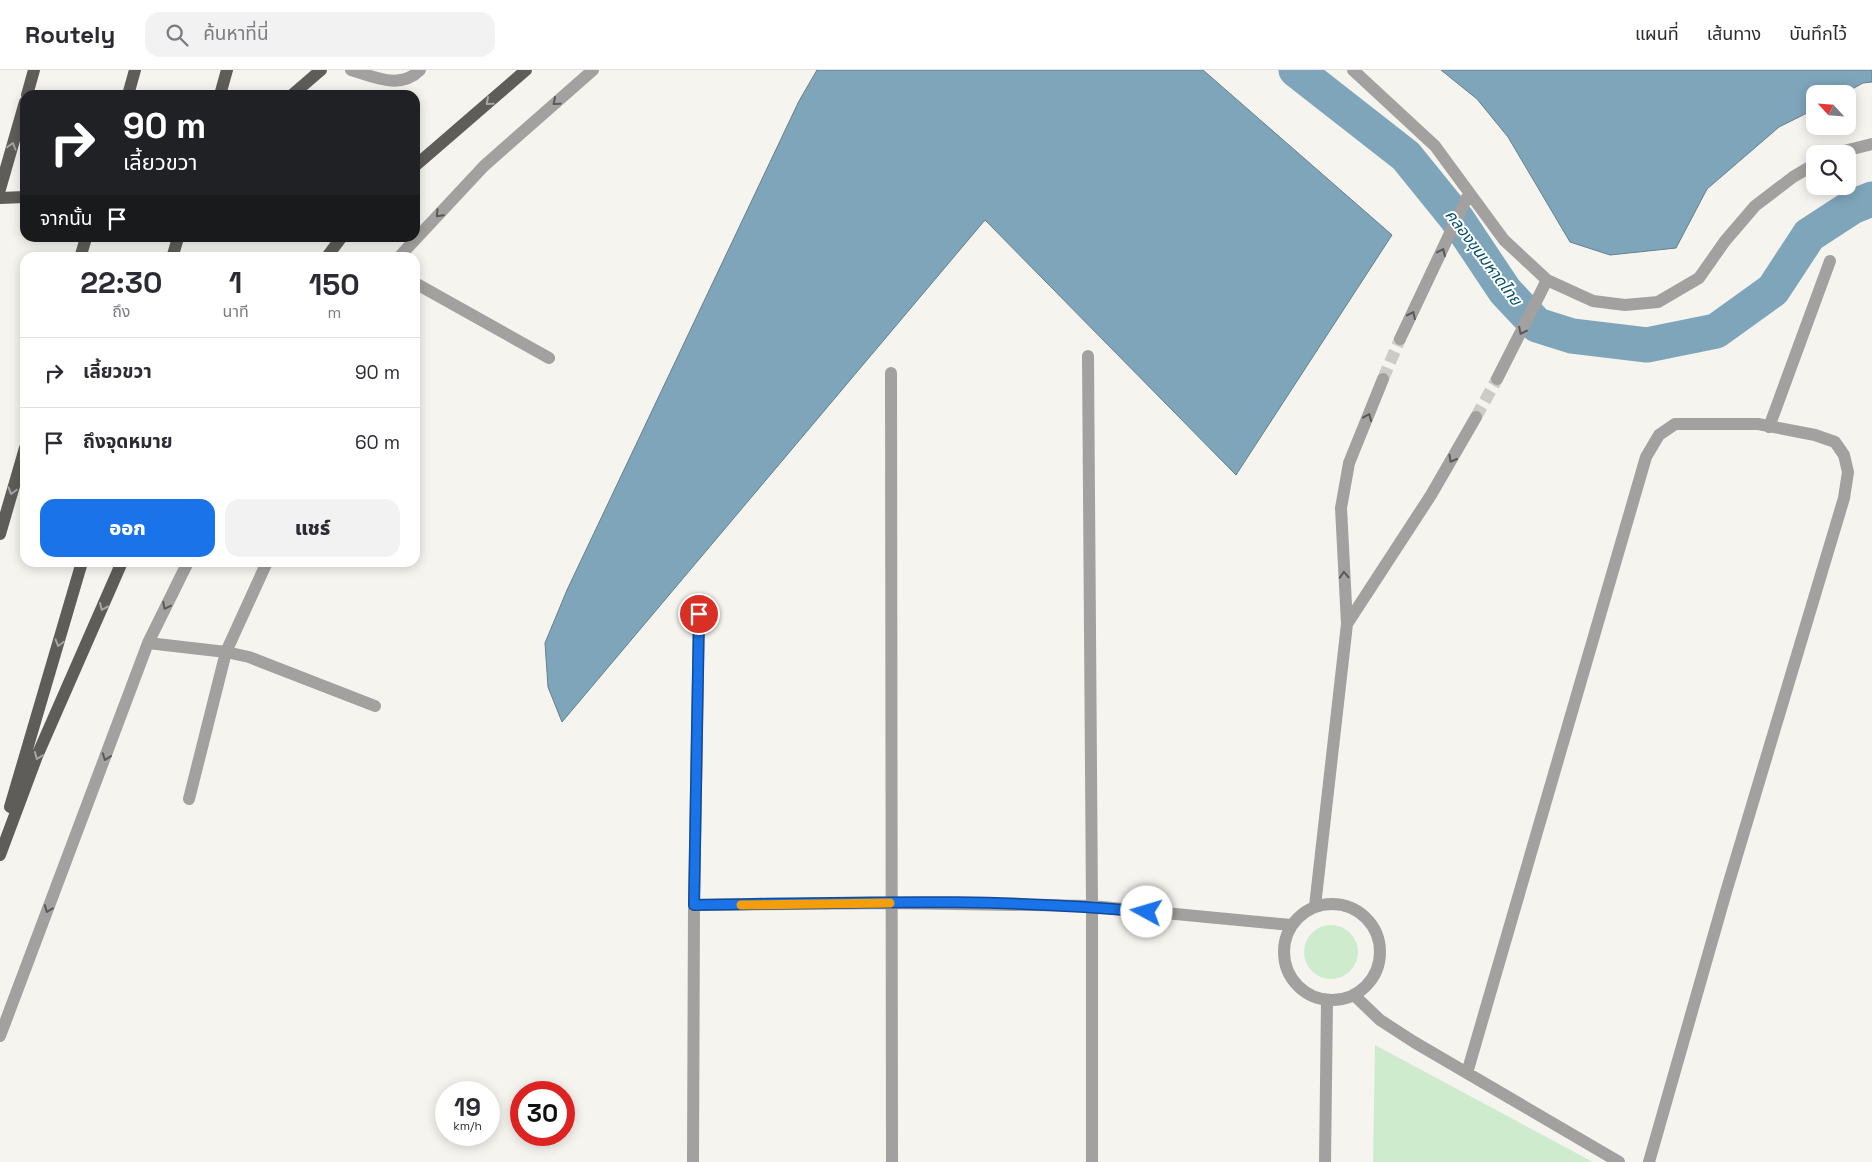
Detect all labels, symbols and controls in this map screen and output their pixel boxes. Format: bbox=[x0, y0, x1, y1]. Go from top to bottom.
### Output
search box bbox=[145, 12, 495, 57]
text: Routely bbox=[25, 19, 115, 50]
icon: search bbox=[163, 21, 191, 49]
text: ค้นหาที่นี่ bbox=[203, 21, 269, 46]
text: แผนที่ bbox=[1635, 22, 1679, 45]
text: เส้นทาง bbox=[1707, 22, 1761, 45]
text: บันทึกไว้ bbox=[1789, 22, 1847, 45]
north arrow bbox=[1806, 85, 1856, 135]
map controls bbox=[1806, 85, 1856, 195]
one-way arrow bbox=[486, 96, 495, 105]
one-way arrow bbox=[553, 96, 562, 105]
text: 90 m bbox=[123, 104, 206, 148]
icon: right bbox=[40, 110, 105, 175]
one-way arrow bbox=[7, 142, 17, 150]
button: search bbox=[1806, 145, 1856, 195]
text: เลี้ยวขวา bbox=[123, 148, 198, 176]
icon: arrive bbox=[103, 205, 131, 233]
water label: คลองขุนมหาดไทย bbox=[1441, 205, 1527, 311]
text: จากนั้น bbox=[40, 206, 93, 231]
one-way arrow bbox=[436, 208, 445, 217]
one-way arrow bbox=[1435, 248, 1446, 257]
text: 22:30 bbox=[80, 263, 162, 302]
text: 1 bbox=[229, 263, 242, 302]
text: 150 bbox=[309, 265, 360, 304]
text: ถึง bbox=[112, 301, 130, 322]
text: นาที bbox=[223, 301, 249, 322]
text: m bbox=[327, 302, 341, 323]
one-way arrow bbox=[1406, 311, 1416, 320]
one-way arrow bbox=[1518, 325, 1528, 334]
icon: right bbox=[40, 359, 68, 387]
text: เลี้ยวขวา bbox=[83, 359, 152, 384]
text: 90 m bbox=[355, 360, 400, 385]
one-way arrow bbox=[1361, 413, 1372, 422]
icon: arrive bbox=[40, 429, 68, 457]
text: ถึงจุดหมาย bbox=[83, 429, 173, 454]
text: 60 m bbox=[355, 430, 400, 455]
one-way arrow bbox=[1448, 454, 1458, 463]
one-way arrow bbox=[8, 486, 18, 495]
button: ออก bbox=[40, 499, 215, 557]
button: แชร์ bbox=[225, 499, 400, 557]
one-way arrow bbox=[1339, 571, 1350, 579]
pin bbox=[678, 593, 720, 635]
icon: arrive bbox=[685, 600, 713, 628]
one-way arrow bbox=[162, 601, 172, 610]
one-way arrow bbox=[98, 602, 109, 611]
one-way arrow bbox=[54, 638, 64, 646]
one-way arrow bbox=[33, 751, 44, 760]
one-way arrow bbox=[102, 752, 112, 761]
position arrow bbox=[1120, 885, 1172, 937]
one-way arrow bbox=[44, 904, 54, 913]
speed limit sign: 30 bbox=[510, 1081, 575, 1146]
text: 19 bbox=[454, 1091, 481, 1123]
text: km/h bbox=[453, 1118, 482, 1134]

